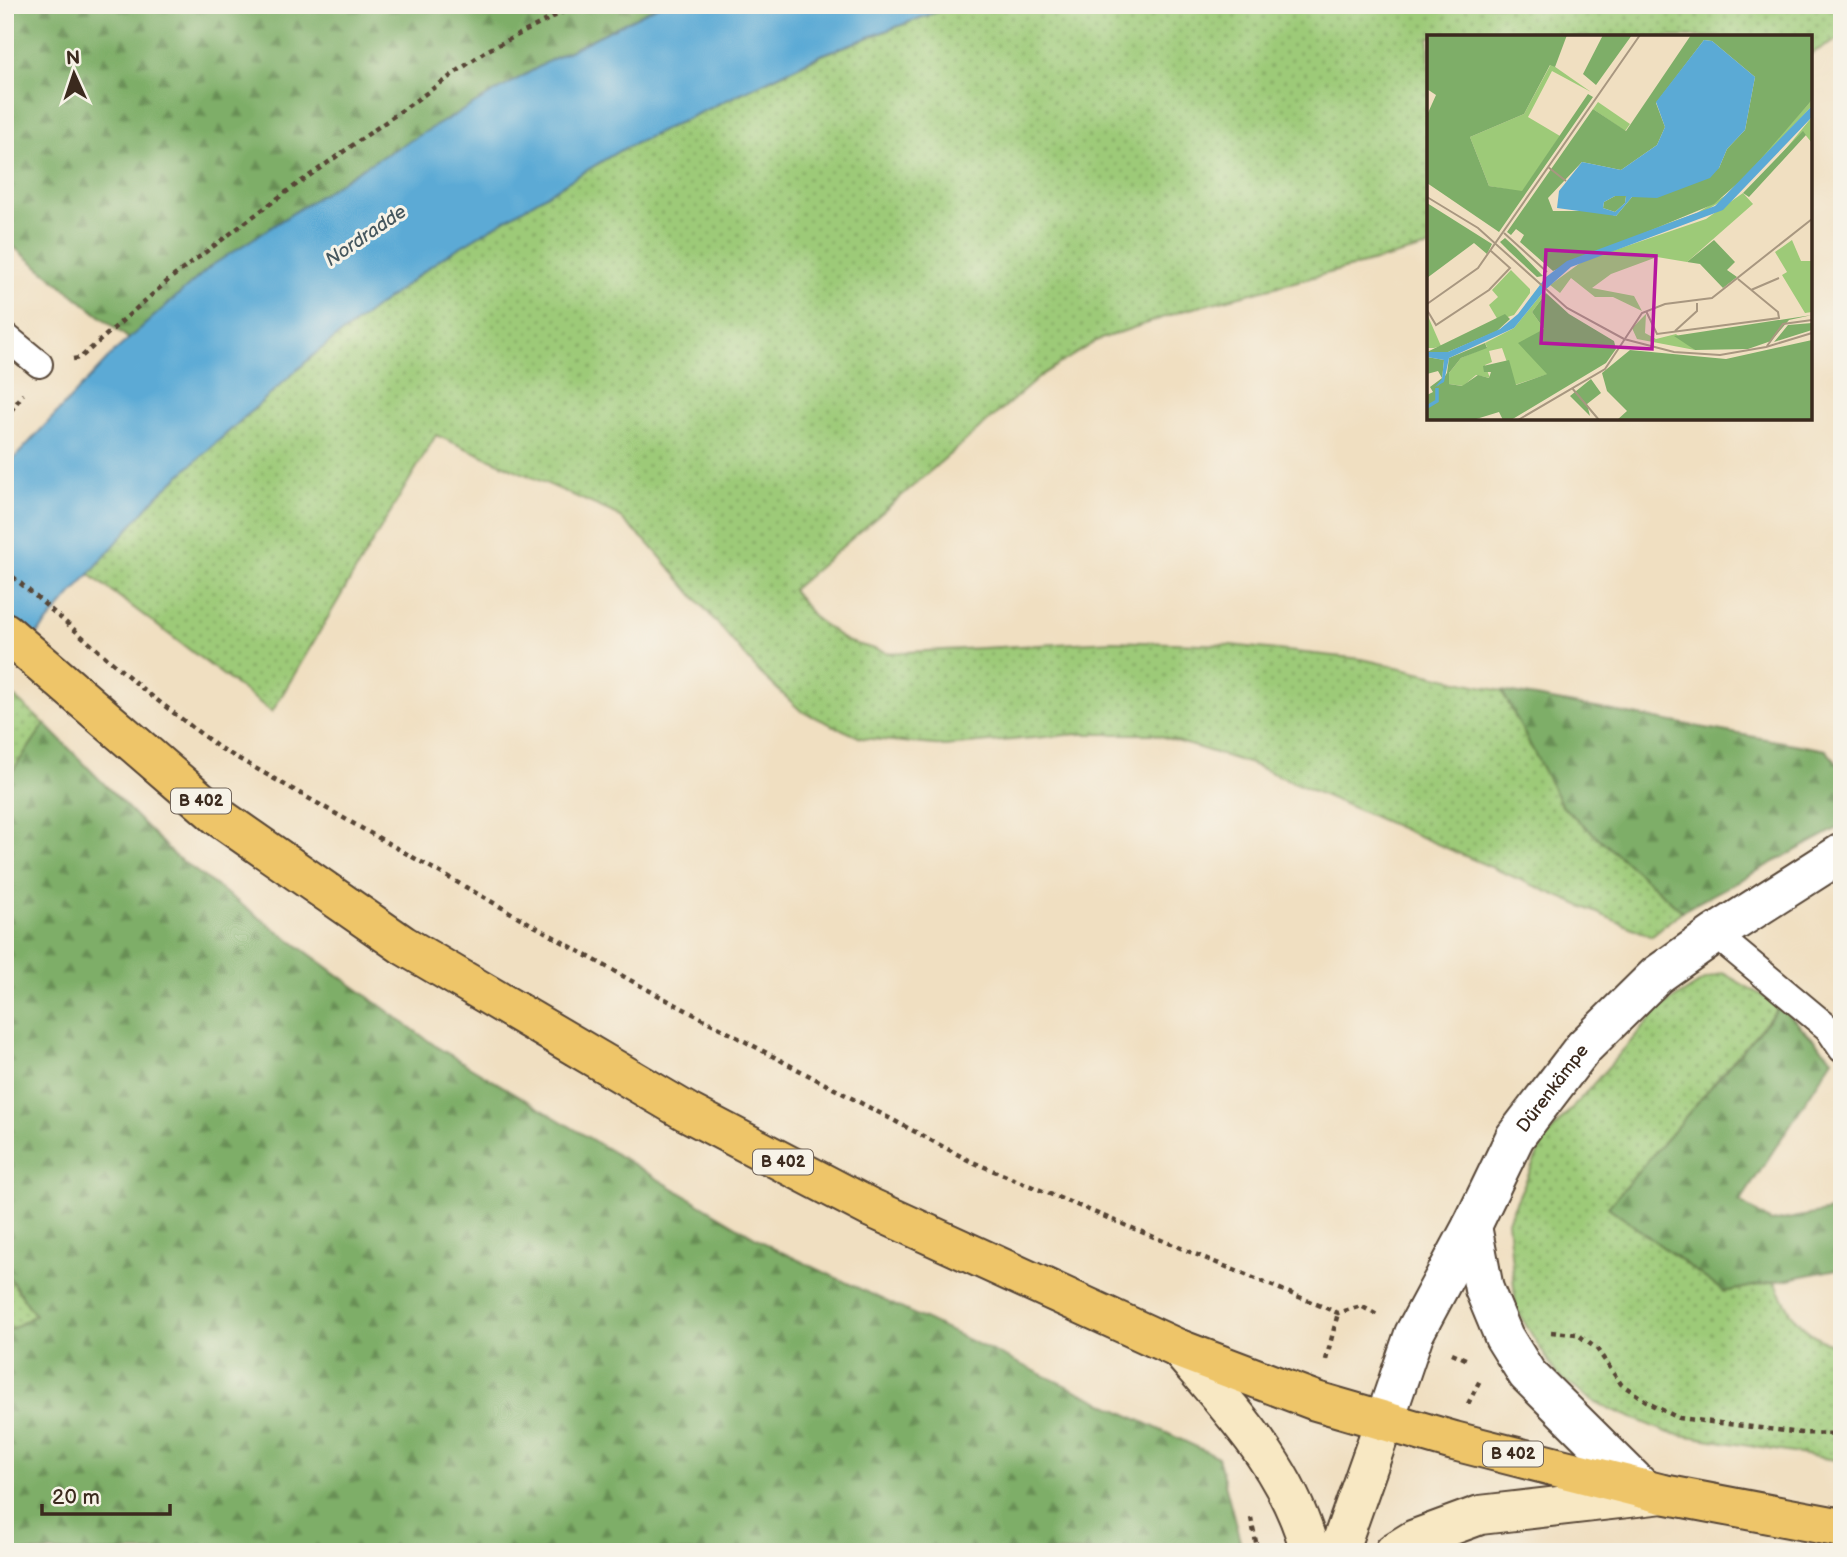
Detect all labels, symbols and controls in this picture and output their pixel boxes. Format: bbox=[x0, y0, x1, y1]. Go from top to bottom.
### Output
inset map bbox=[1427, 35, 1812, 420]
north arrow bbox=[38, 38, 108, 108]
text: N bbox=[65, 47, 81, 70]
water label: Nordradde bbox=[321, 200, 411, 272]
road number: B 402 bbox=[171, 788, 231, 814]
street label: Dürenkämpe bbox=[1512, 1040, 1593, 1136]
road number: B 402 bbox=[753, 1150, 813, 1174]
road number: B 402 bbox=[1483, 1442, 1543, 1466]
scale bar bbox=[42, 1473, 170, 1517]
text: 20 m bbox=[52, 1485, 100, 1510]

